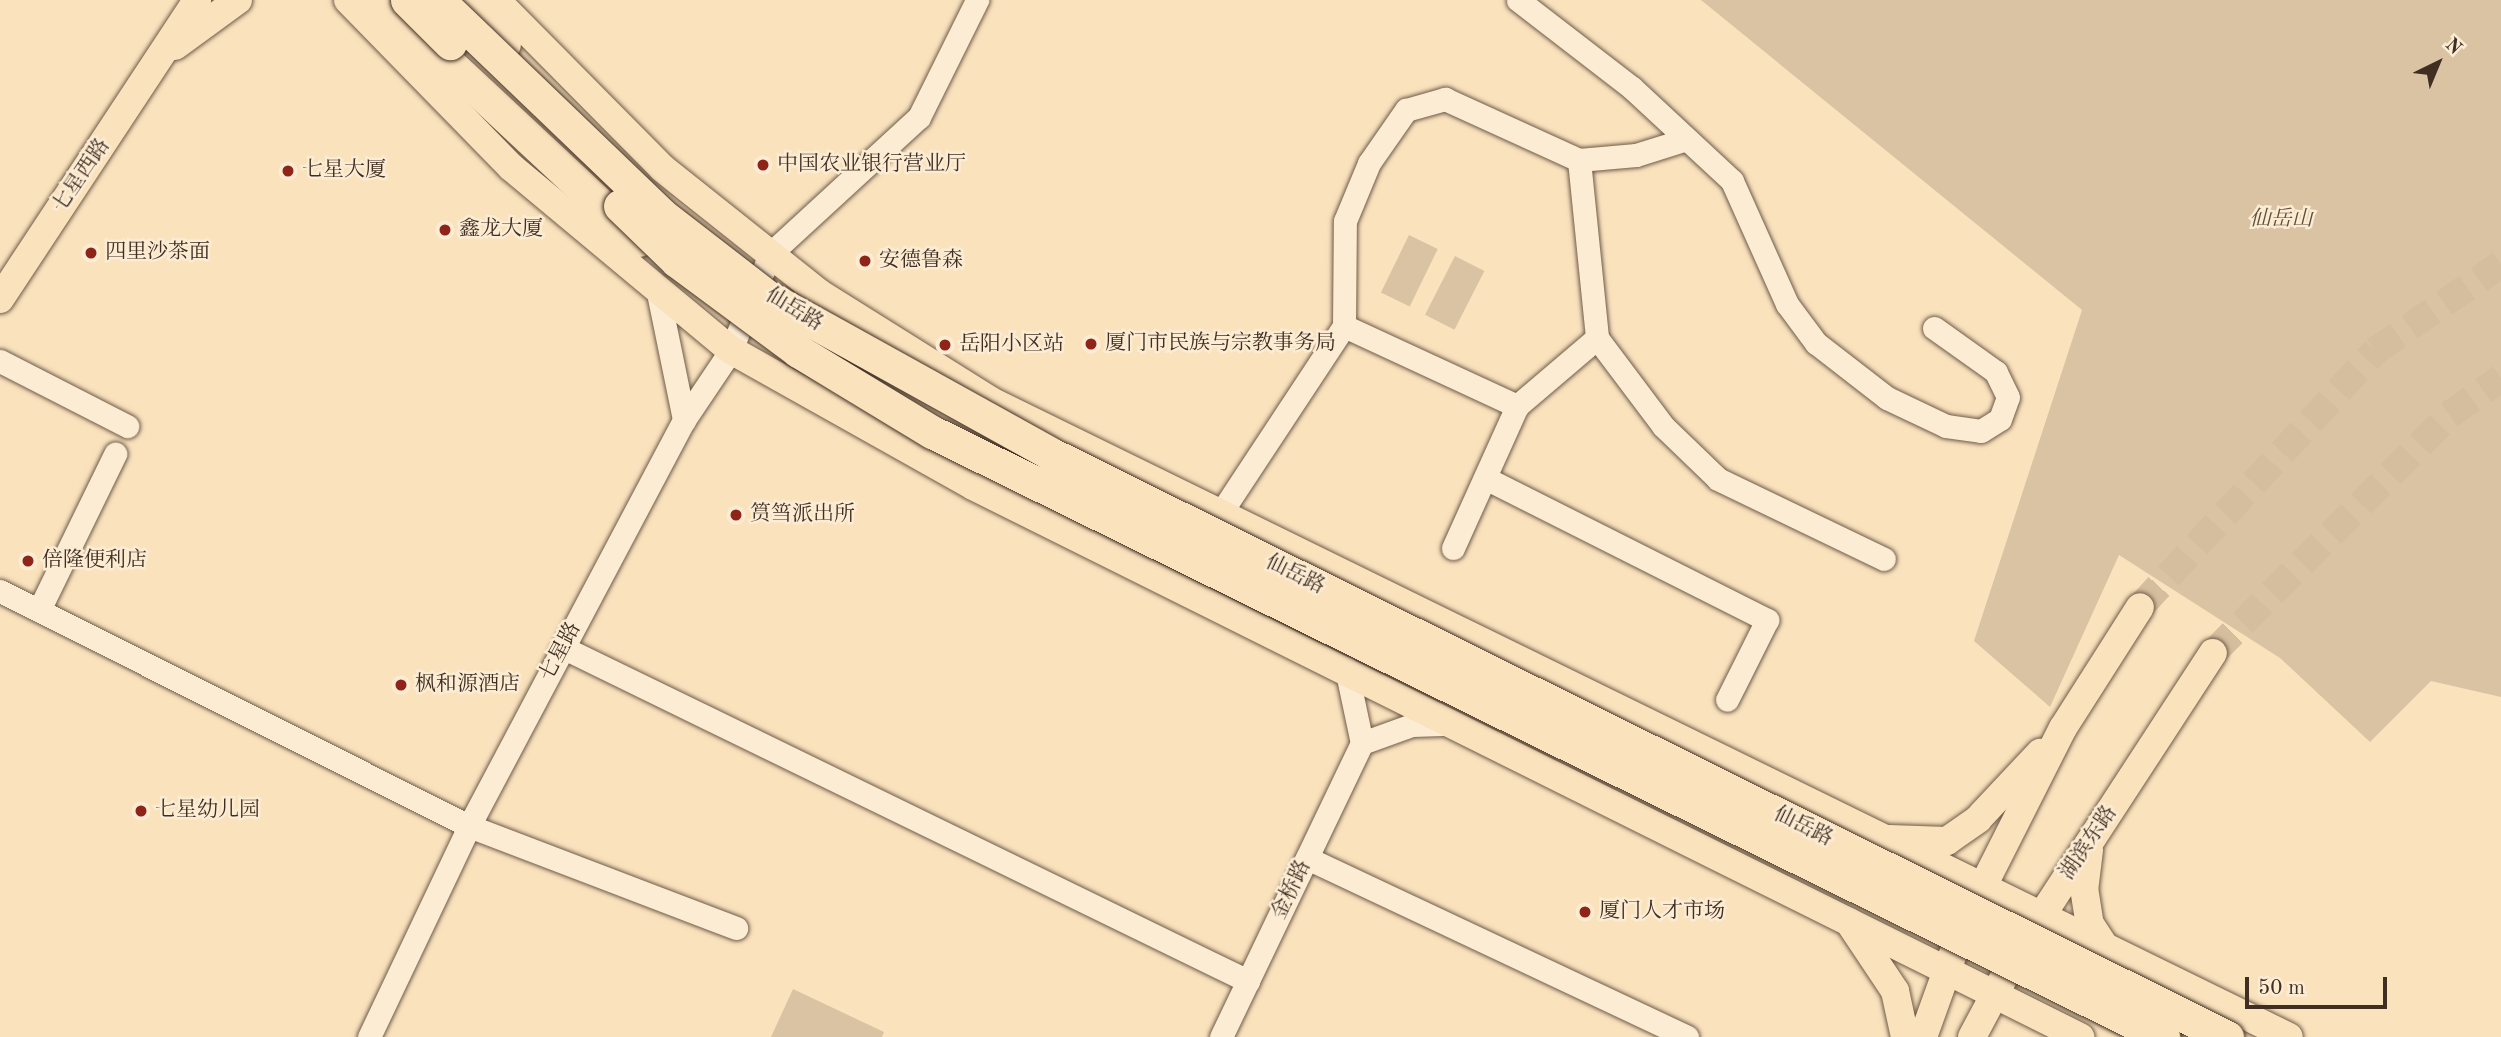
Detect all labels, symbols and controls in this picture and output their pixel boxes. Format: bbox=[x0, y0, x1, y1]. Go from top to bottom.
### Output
north arrow bbox=[2403, 28, 2473, 98]
text: N bbox=[2441, 35, 2464, 59]
street label: 七星西路 bbox=[48, 134, 116, 218]
place label: 中国农业银行营业厅 bbox=[777, 152, 966, 178]
marker: 中国农业银行营业厅 bbox=[755, 157, 771, 173]
place label: 七星大厦 bbox=[302, 158, 386, 184]
marker: 七星大厦 bbox=[280, 163, 296, 179]
park label: 仙岳山 bbox=[2250, 207, 2312, 233]
place label: 鑫龙大厦 bbox=[459, 217, 543, 243]
marker: 鑫龙大厦 bbox=[437, 222, 453, 238]
place label: 四里沙茶面 bbox=[105, 240, 210, 266]
marker: 四里沙茶面 bbox=[83, 245, 99, 261]
place label: 安德鲁森 bbox=[879, 248, 963, 274]
marker: 安德鲁森 bbox=[857, 253, 873, 269]
street label: 仙岳路 bbox=[761, 283, 827, 337]
place label: 厦门市民族与宗教事务局 bbox=[1105, 331, 1336, 357]
place label: 岳阳小区站 bbox=[959, 332, 1064, 358]
marker: 厦门市民族与宗教事务局 bbox=[1083, 336, 1099, 352]
marker: 岳阳小区站 bbox=[937, 337, 953, 353]
place label: 筼筜派出所 bbox=[750, 502, 855, 528]
marker: 筼筜派出所 bbox=[728, 507, 744, 523]
place label: 倍隆便利店 bbox=[42, 548, 147, 574]
street label: 仙岳路 bbox=[1261, 550, 1329, 600]
marker: 倍隆便利店 bbox=[20, 553, 36, 569]
street label: 七星路 bbox=[535, 618, 587, 686]
place label: 枫和源酒店 bbox=[415, 672, 520, 698]
marker: 枫和源酒店 bbox=[393, 677, 409, 693]
place label: 七星幼儿园 bbox=[155, 798, 260, 824]
street label: 湖滨东路 bbox=[2055, 801, 2123, 885]
street label: 仙岳路 bbox=[1769, 802, 1837, 852]
marker: 七星幼儿园 bbox=[133, 803, 149, 819]
street label: 金桥路 bbox=[1267, 856, 1317, 924]
place label: 厦门人才市场 bbox=[1599, 899, 1725, 925]
marker: 厦门人才市场 bbox=[1577, 904, 1593, 920]
scale bar bbox=[2249, 964, 2391, 1008]
text: 50 m bbox=[2258, 978, 2305, 999]

